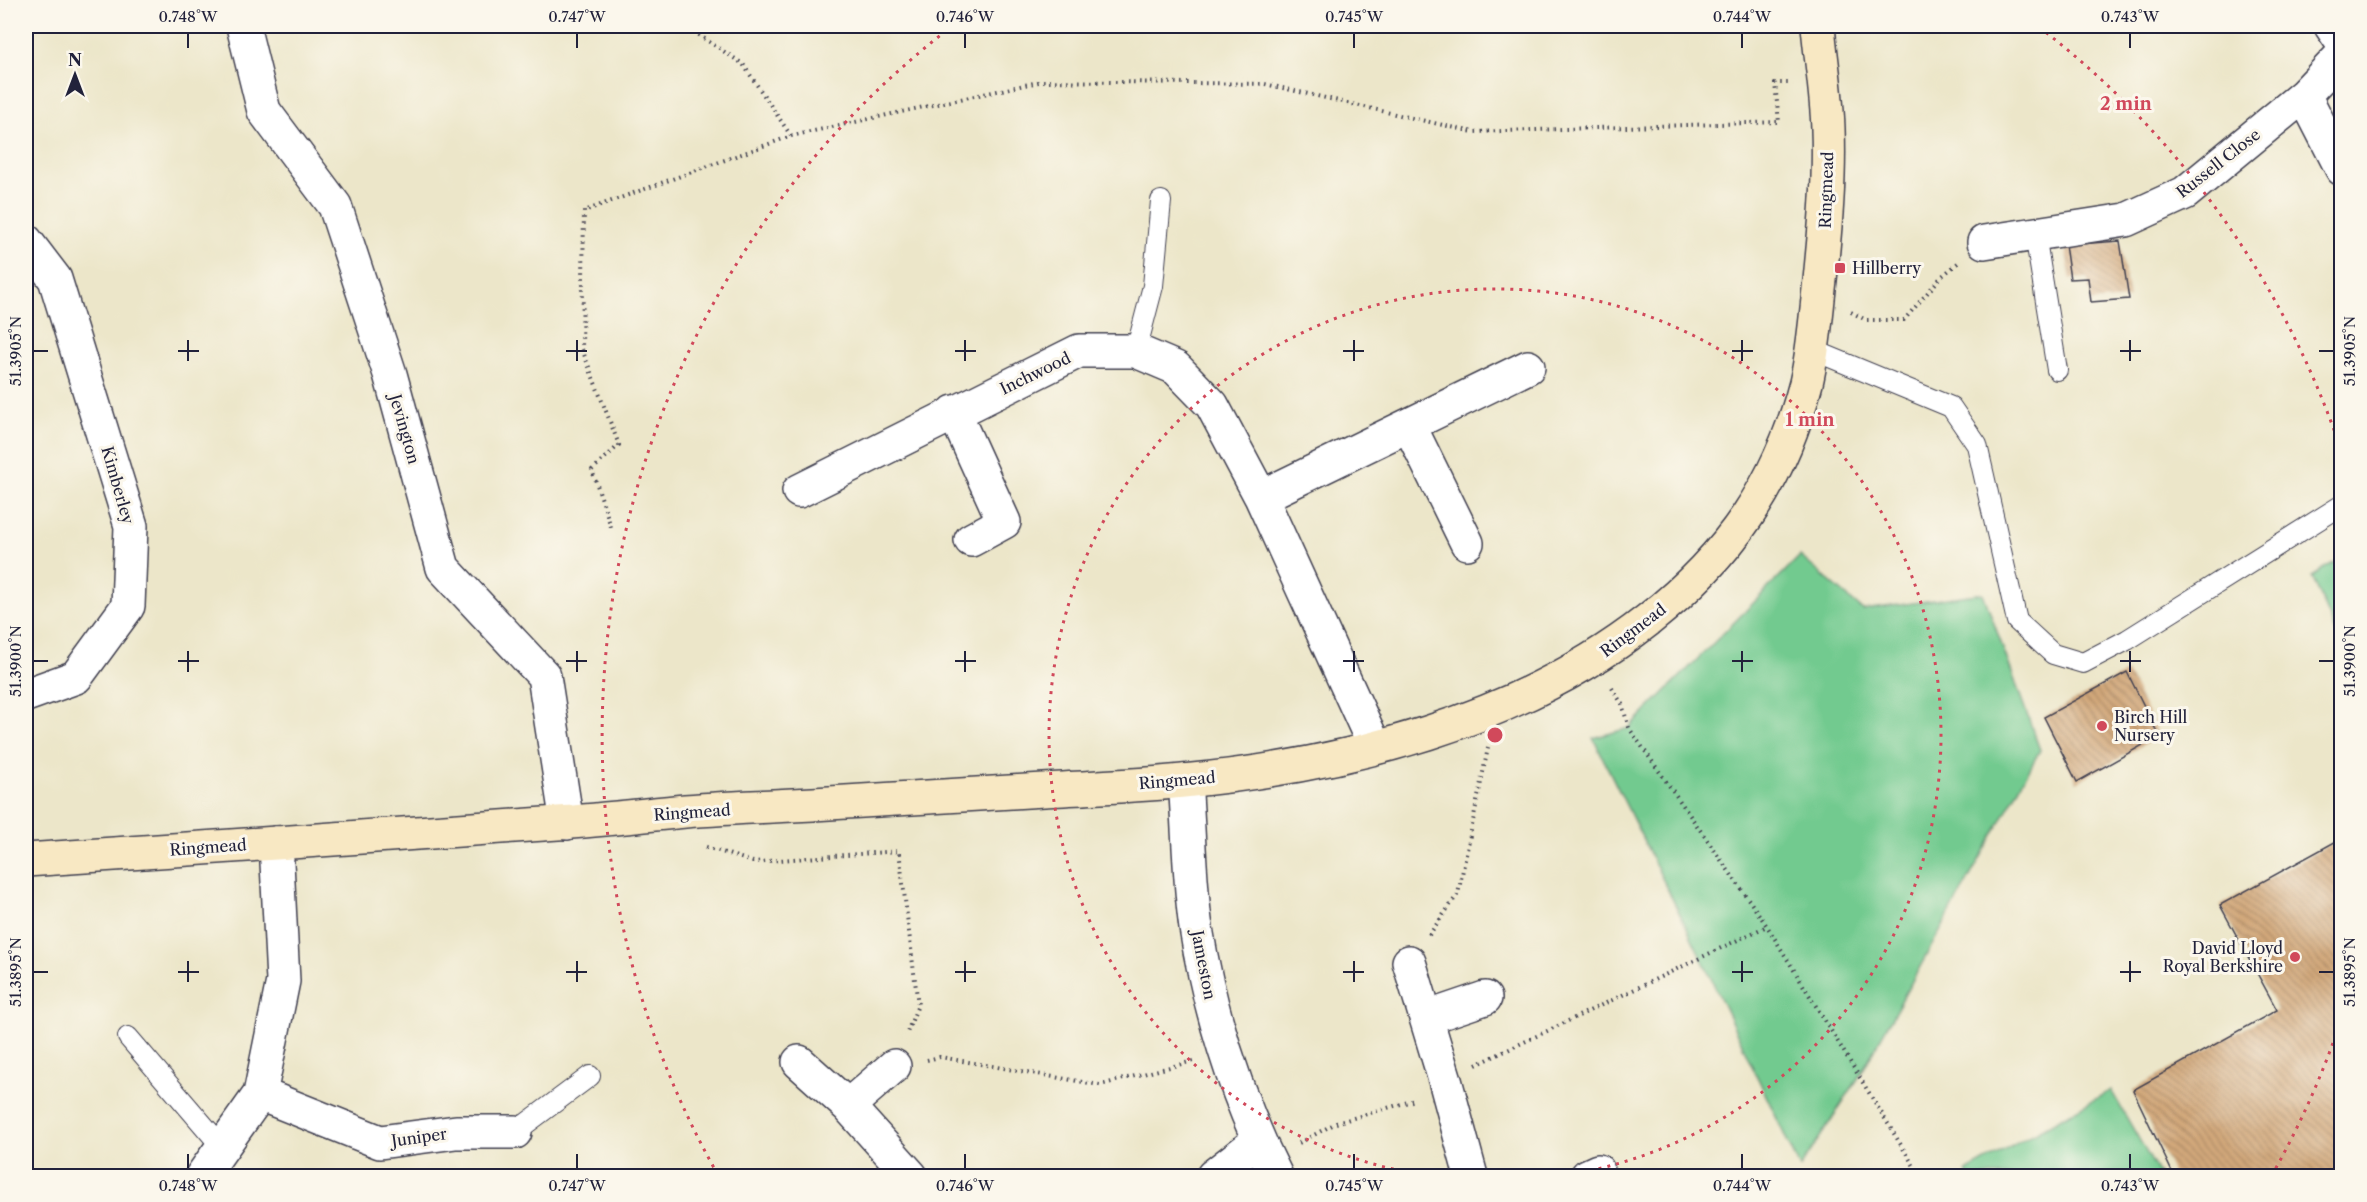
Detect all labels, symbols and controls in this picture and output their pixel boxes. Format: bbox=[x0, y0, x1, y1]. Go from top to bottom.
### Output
text: 0.748°W bbox=[159, 7, 218, 26]
text: 0.747°W bbox=[548, 7, 606, 26]
text: 0.746°W bbox=[936, 7, 995, 26]
text: 0.745°W bbox=[1325, 7, 1384, 26]
text: 0.744°W bbox=[1713, 7, 1772, 26]
text: 0.743°W bbox=[2101, 7, 2160, 26]
north arrow bbox=[45, 45, 105, 105]
text: N bbox=[68, 50, 82, 70]
text: 2 min bbox=[2100, 93, 2153, 115]
street label: Russell Close bbox=[2172, 124, 2264, 202]
street label: Ringmead bbox=[1815, 151, 1837, 229]
place label: Hillberry bbox=[1852, 258, 1922, 278]
marker: Hillberry bbox=[1833, 261, 1847, 275]
text: 51.3905°N bbox=[6, 316, 25, 386]
text: 51.3905°N bbox=[2340, 316, 2359, 386]
street label: Inchwood bbox=[996, 347, 1074, 399]
street label: Jevington bbox=[385, 389, 424, 466]
text: 1 min bbox=[1785, 409, 1835, 431]
street label: Kimberley bbox=[97, 444, 139, 527]
street label: Ringmead bbox=[1596, 599, 1670, 661]
text: 51.3900°N bbox=[6, 625, 25, 697]
text: 51.3900°N bbox=[2340, 625, 2359, 697]
place label: Birch Hill Nursery bbox=[2114, 707, 2188, 745]
marker: Birch Hill Nursery bbox=[2095, 719, 2109, 733]
centre of rings bbox=[1485, 725, 1505, 745]
street label: Ringmead bbox=[1138, 767, 1217, 793]
street label: Ringmead bbox=[653, 799, 731, 825]
street label: Ringmead bbox=[169, 834, 247, 860]
street label: Jameston bbox=[1187, 926, 1221, 1001]
text: 51.3895°N bbox=[6, 937, 25, 1007]
text: 51.3895°N bbox=[2340, 937, 2359, 1007]
place label: David Lloyd Royal Berkshire bbox=[2163, 938, 2283, 976]
marker: David Lloyd Royal Berkshire bbox=[2288, 950, 2302, 964]
street label: Juniper bbox=[387, 1123, 448, 1151]
text: 0.748°W bbox=[159, 1176, 218, 1195]
text: 0.747°W bbox=[548, 1176, 606, 1195]
text: 0.746°W bbox=[936, 1176, 995, 1195]
text: 0.745°W bbox=[1325, 1176, 1384, 1195]
text: 0.744°W bbox=[1713, 1176, 1772, 1195]
text: 0.743°W bbox=[2101, 1176, 2160, 1195]

